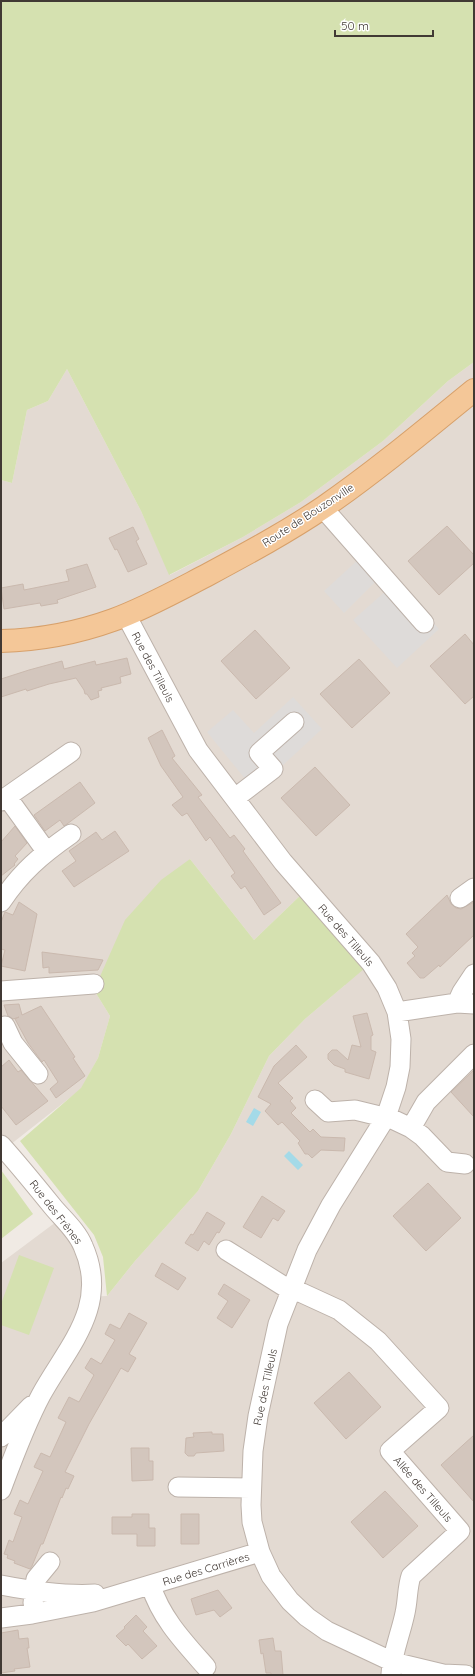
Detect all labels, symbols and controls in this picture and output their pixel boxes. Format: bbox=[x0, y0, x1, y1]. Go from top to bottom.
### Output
scale bar bbox=[335, 12, 433, 38]
text: 50 m bbox=[341, 18, 369, 33]
street label: Route de Bouzonville bbox=[260, 480, 356, 550]
street label: Rue des Tilleuls bbox=[129, 629, 177, 705]
street label: Rue des Tilleuls bbox=[315, 901, 377, 969]
street label: Rue des Frênes bbox=[27, 1177, 85, 1247]
street label: Rue des Tilleuls bbox=[250, 1347, 280, 1427]
street label: Allée des Tilleuls bbox=[391, 1453, 455, 1525]
street label: Rue des Carrières bbox=[161, 1549, 251, 1589]

